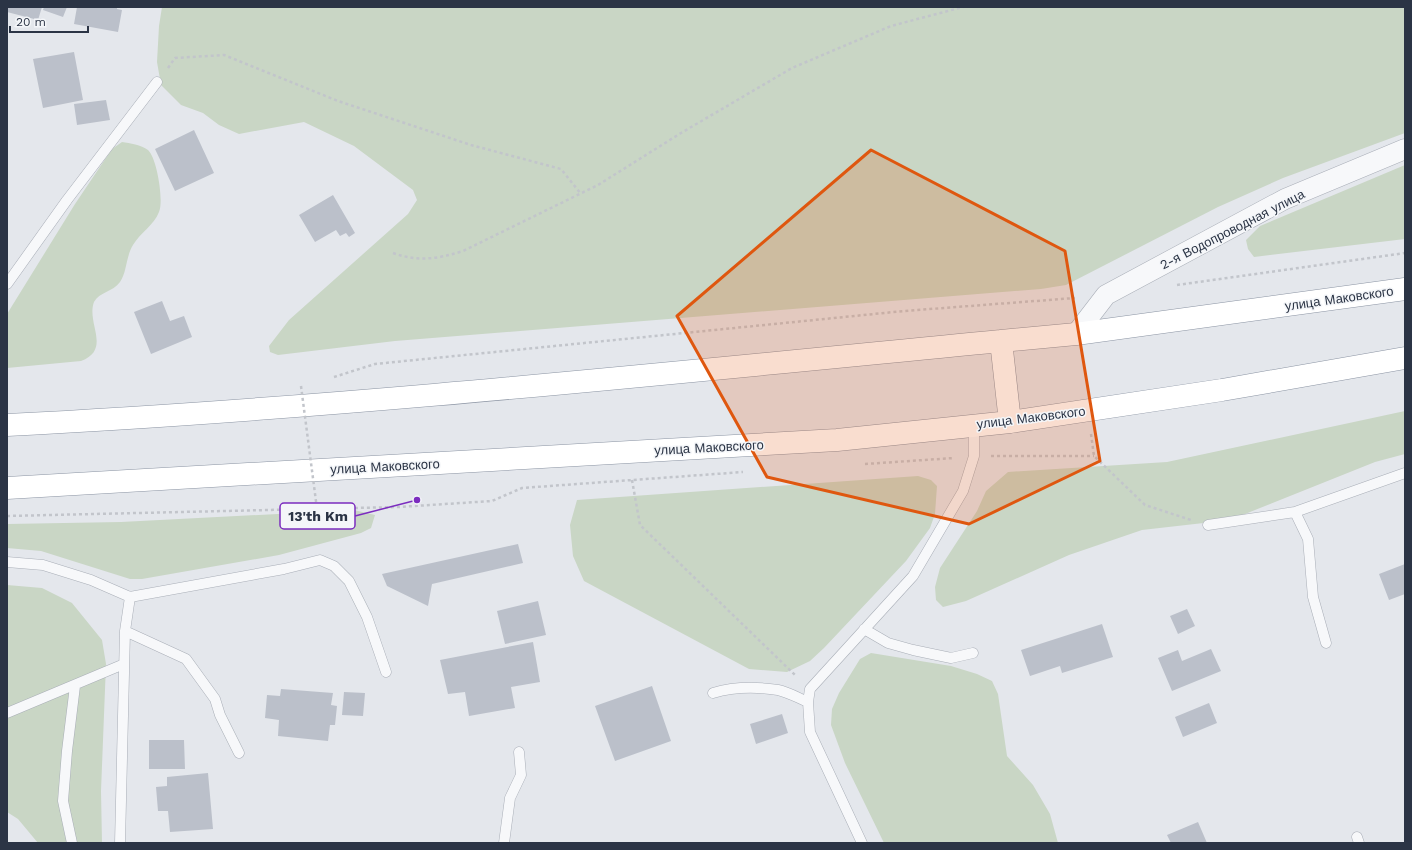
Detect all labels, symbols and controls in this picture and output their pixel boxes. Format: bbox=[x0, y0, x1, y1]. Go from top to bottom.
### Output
scale bar bbox=[10, 8, 88, 34]
text: 20 m bbox=[16, 15, 46, 29]
street label: 2-я Водопроводная улица bbox=[1157, 186, 1308, 273]
street label: улица Маковского bbox=[1284, 283, 1394, 314]
street label: улица Маковского bbox=[976, 403, 1086, 432]
street label: улица Маковского bbox=[654, 437, 764, 458]
street label: улица Маковского bbox=[330, 456, 440, 477]
callout: 13'th Km bbox=[280, 503, 355, 529]
text: 13'th Km bbox=[288, 508, 348, 524]

